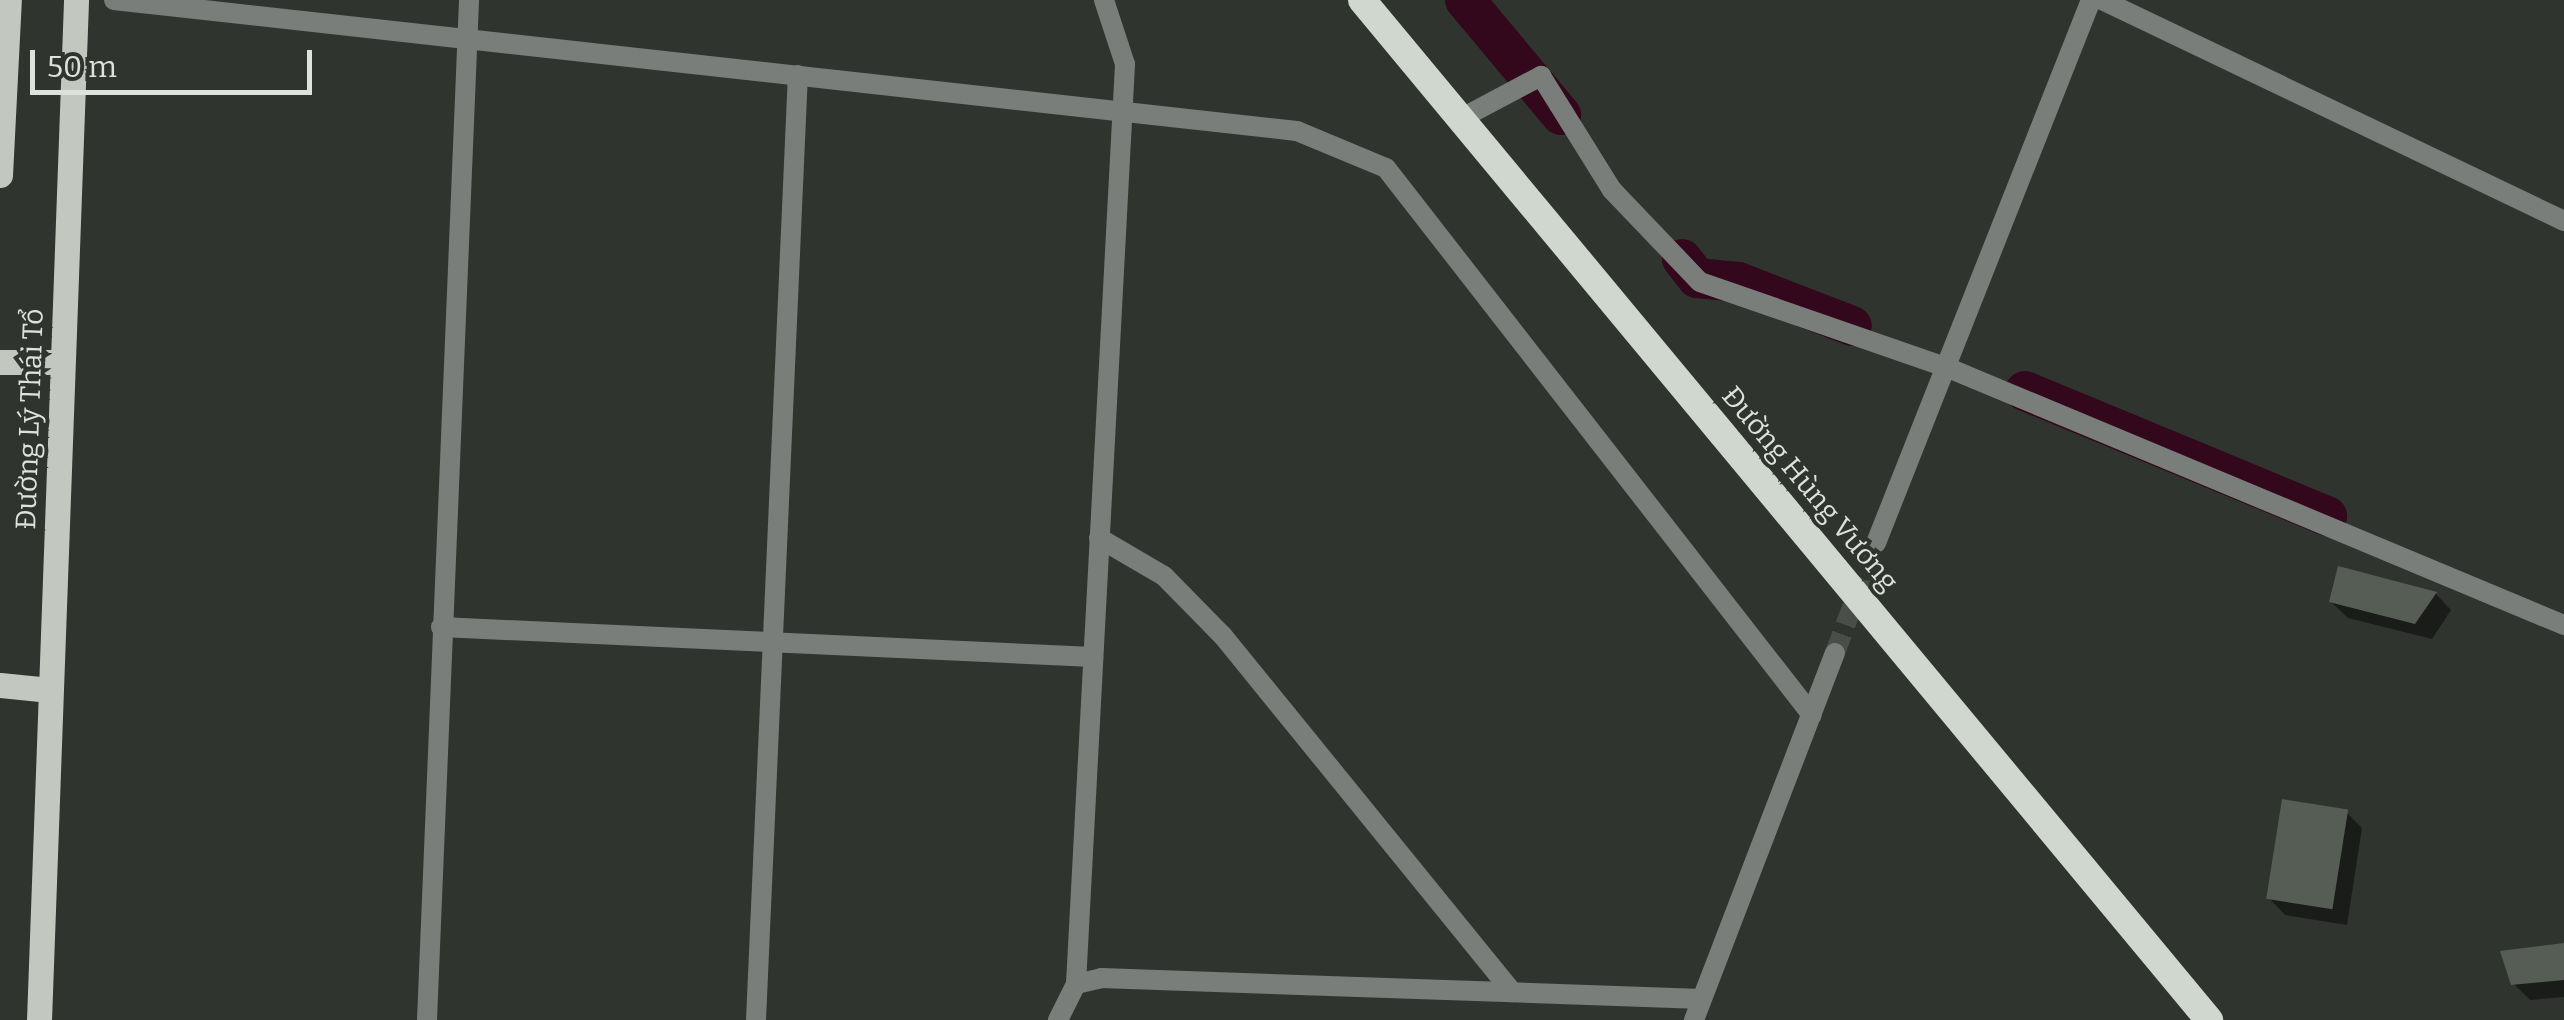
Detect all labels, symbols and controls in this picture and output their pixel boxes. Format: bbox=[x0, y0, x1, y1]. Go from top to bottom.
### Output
scale bar bbox=[35, 30, 318, 92]
text: 50 m bbox=[47, 49, 117, 85]
street label: Đường Lý Thái Tổ bbox=[9, 308, 51, 530]
street label: Đường Hùng Vương bbox=[1715, 380, 1905, 598]

